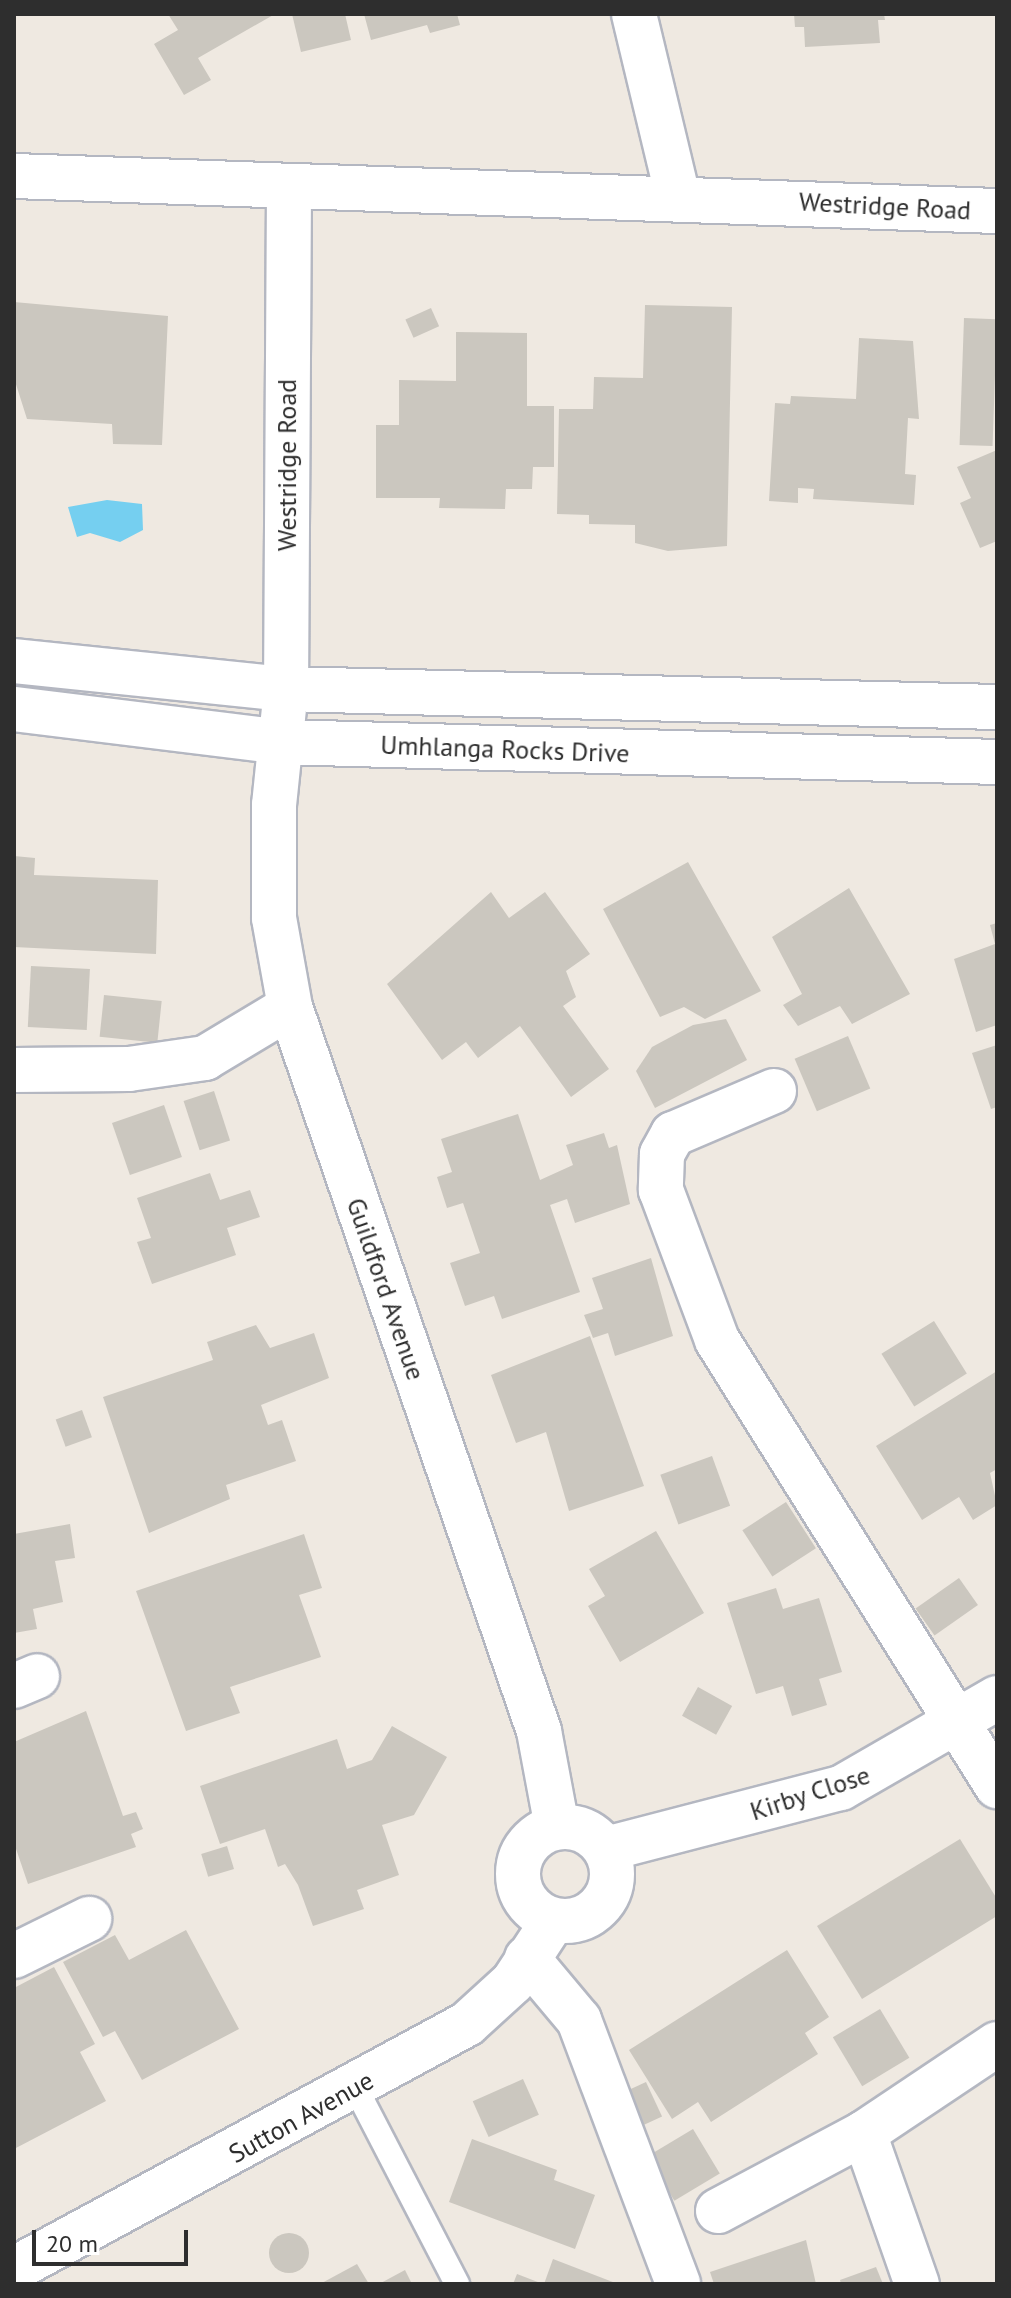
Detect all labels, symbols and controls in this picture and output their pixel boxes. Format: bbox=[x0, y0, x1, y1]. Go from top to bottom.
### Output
street label: Westridge Road bbox=[798, 186, 972, 226]
street label: Westridge Road bbox=[271, 379, 303, 551]
street label: Umhlanga Rocks Drive bbox=[380, 729, 630, 769]
street label: Guildford Avenue bbox=[340, 1193, 432, 1385]
street label: Kirby Close bbox=[746, 1759, 874, 1827]
street label: Sutton Avenue bbox=[223, 2064, 379, 2170]
scale bar bbox=[36, 2214, 192, 2264]
text: 20 m bbox=[46, 2228, 98, 2259]

